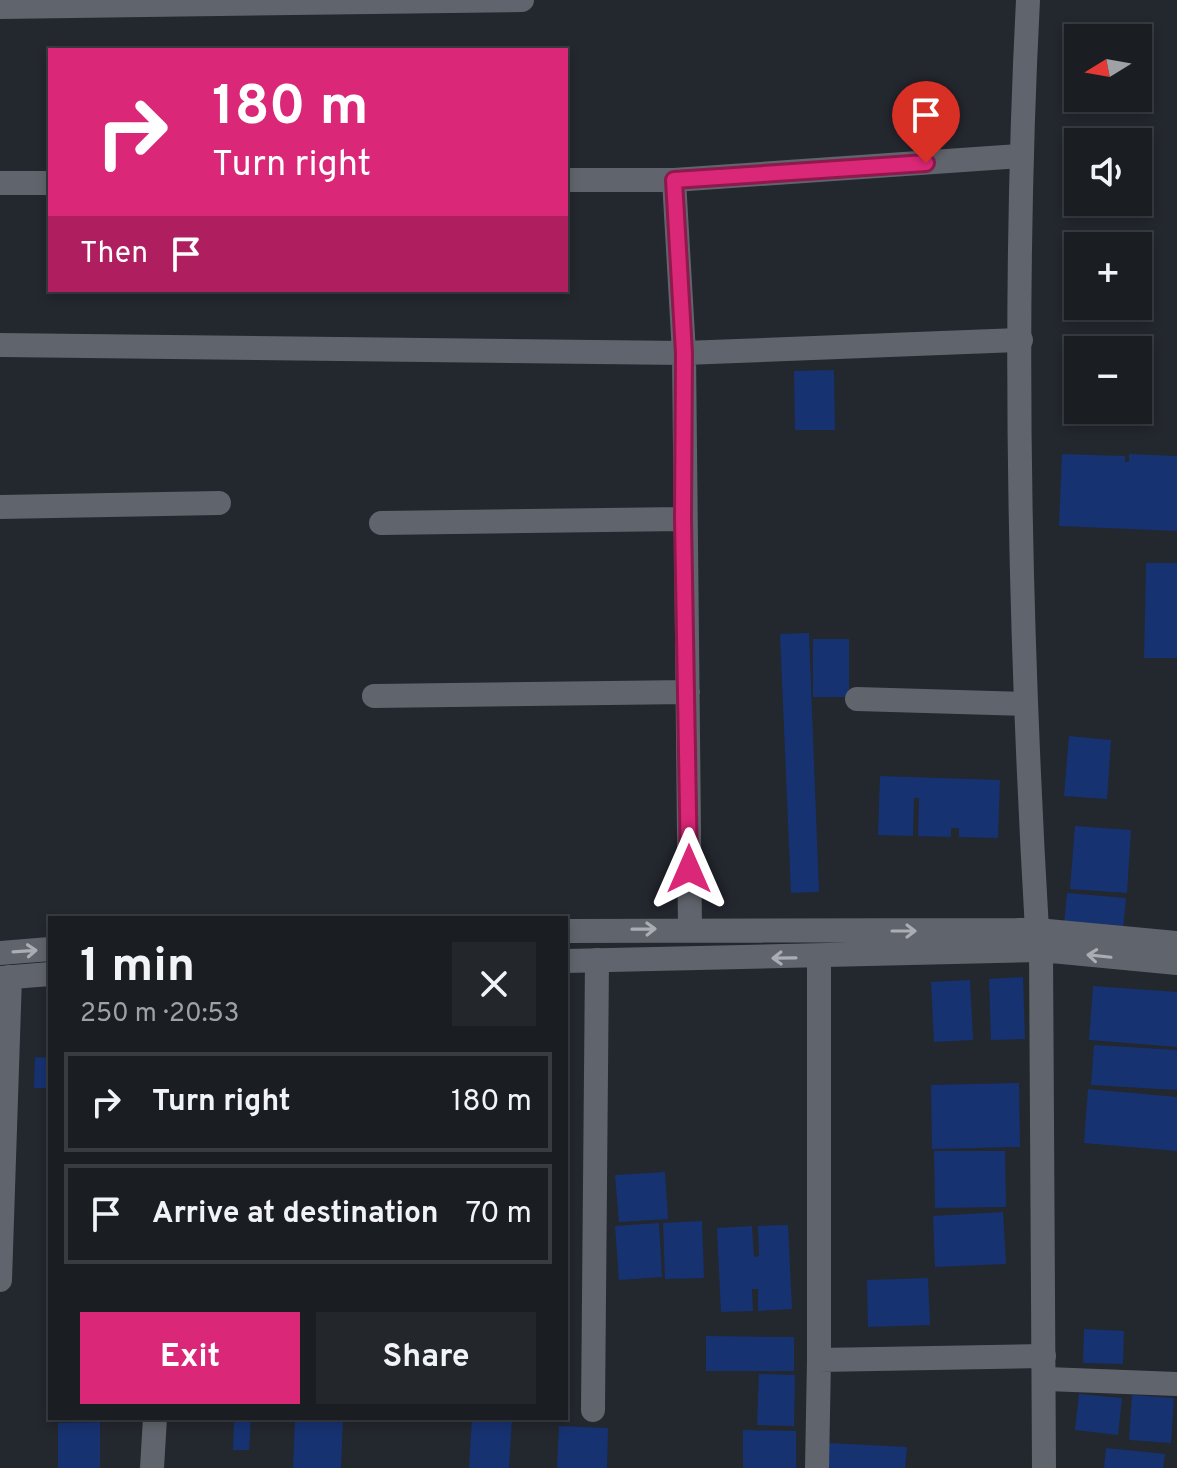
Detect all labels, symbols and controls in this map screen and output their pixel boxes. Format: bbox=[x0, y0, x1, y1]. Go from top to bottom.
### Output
north arrow bbox=[1064, 24, 1152, 112]
map controls bbox=[1064, 24, 1152, 424]
text: 180 m bbox=[212, 74, 369, 144]
icon: right bbox=[80, 80, 184, 184]
pin bbox=[892, 81, 960, 163]
icon: arrive bbox=[904, 93, 948, 137]
button: sound bbox=[1064, 128, 1152, 216]
text: Turn right bbox=[212, 143, 371, 189]
icon: arrive bbox=[164, 232, 208, 276]
button: + bbox=[1064, 232, 1152, 320]
text: Then bbox=[80, 236, 148, 273]
button: − bbox=[1064, 336, 1152, 424]
position arrow bbox=[647, 827, 731, 911]
one-way arrow bbox=[630, 921, 657, 937]
one-way arrow bbox=[890, 923, 917, 939]
text: 1 min bbox=[80, 938, 195, 998]
button: close bbox=[452, 942, 536, 1026]
one-way arrow bbox=[11, 943, 38, 958]
one-way arrow bbox=[1086, 948, 1113, 963]
one-way arrow bbox=[771, 950, 798, 966]
text: 250 m · 20:53 bbox=[80, 998, 239, 1031]
icon: right bbox=[84, 1080, 128, 1124]
text: Turn right bbox=[152, 1084, 290, 1121]
text: 180 m bbox=[451, 1084, 532, 1121]
icon: arrive bbox=[84, 1192, 128, 1236]
text: Arrive at destination bbox=[152, 1196, 438, 1233]
text: 70 m bbox=[466, 1196, 532, 1233]
button: Exit bbox=[80, 1312, 300, 1404]
button: Share bbox=[316, 1312, 536, 1404]

